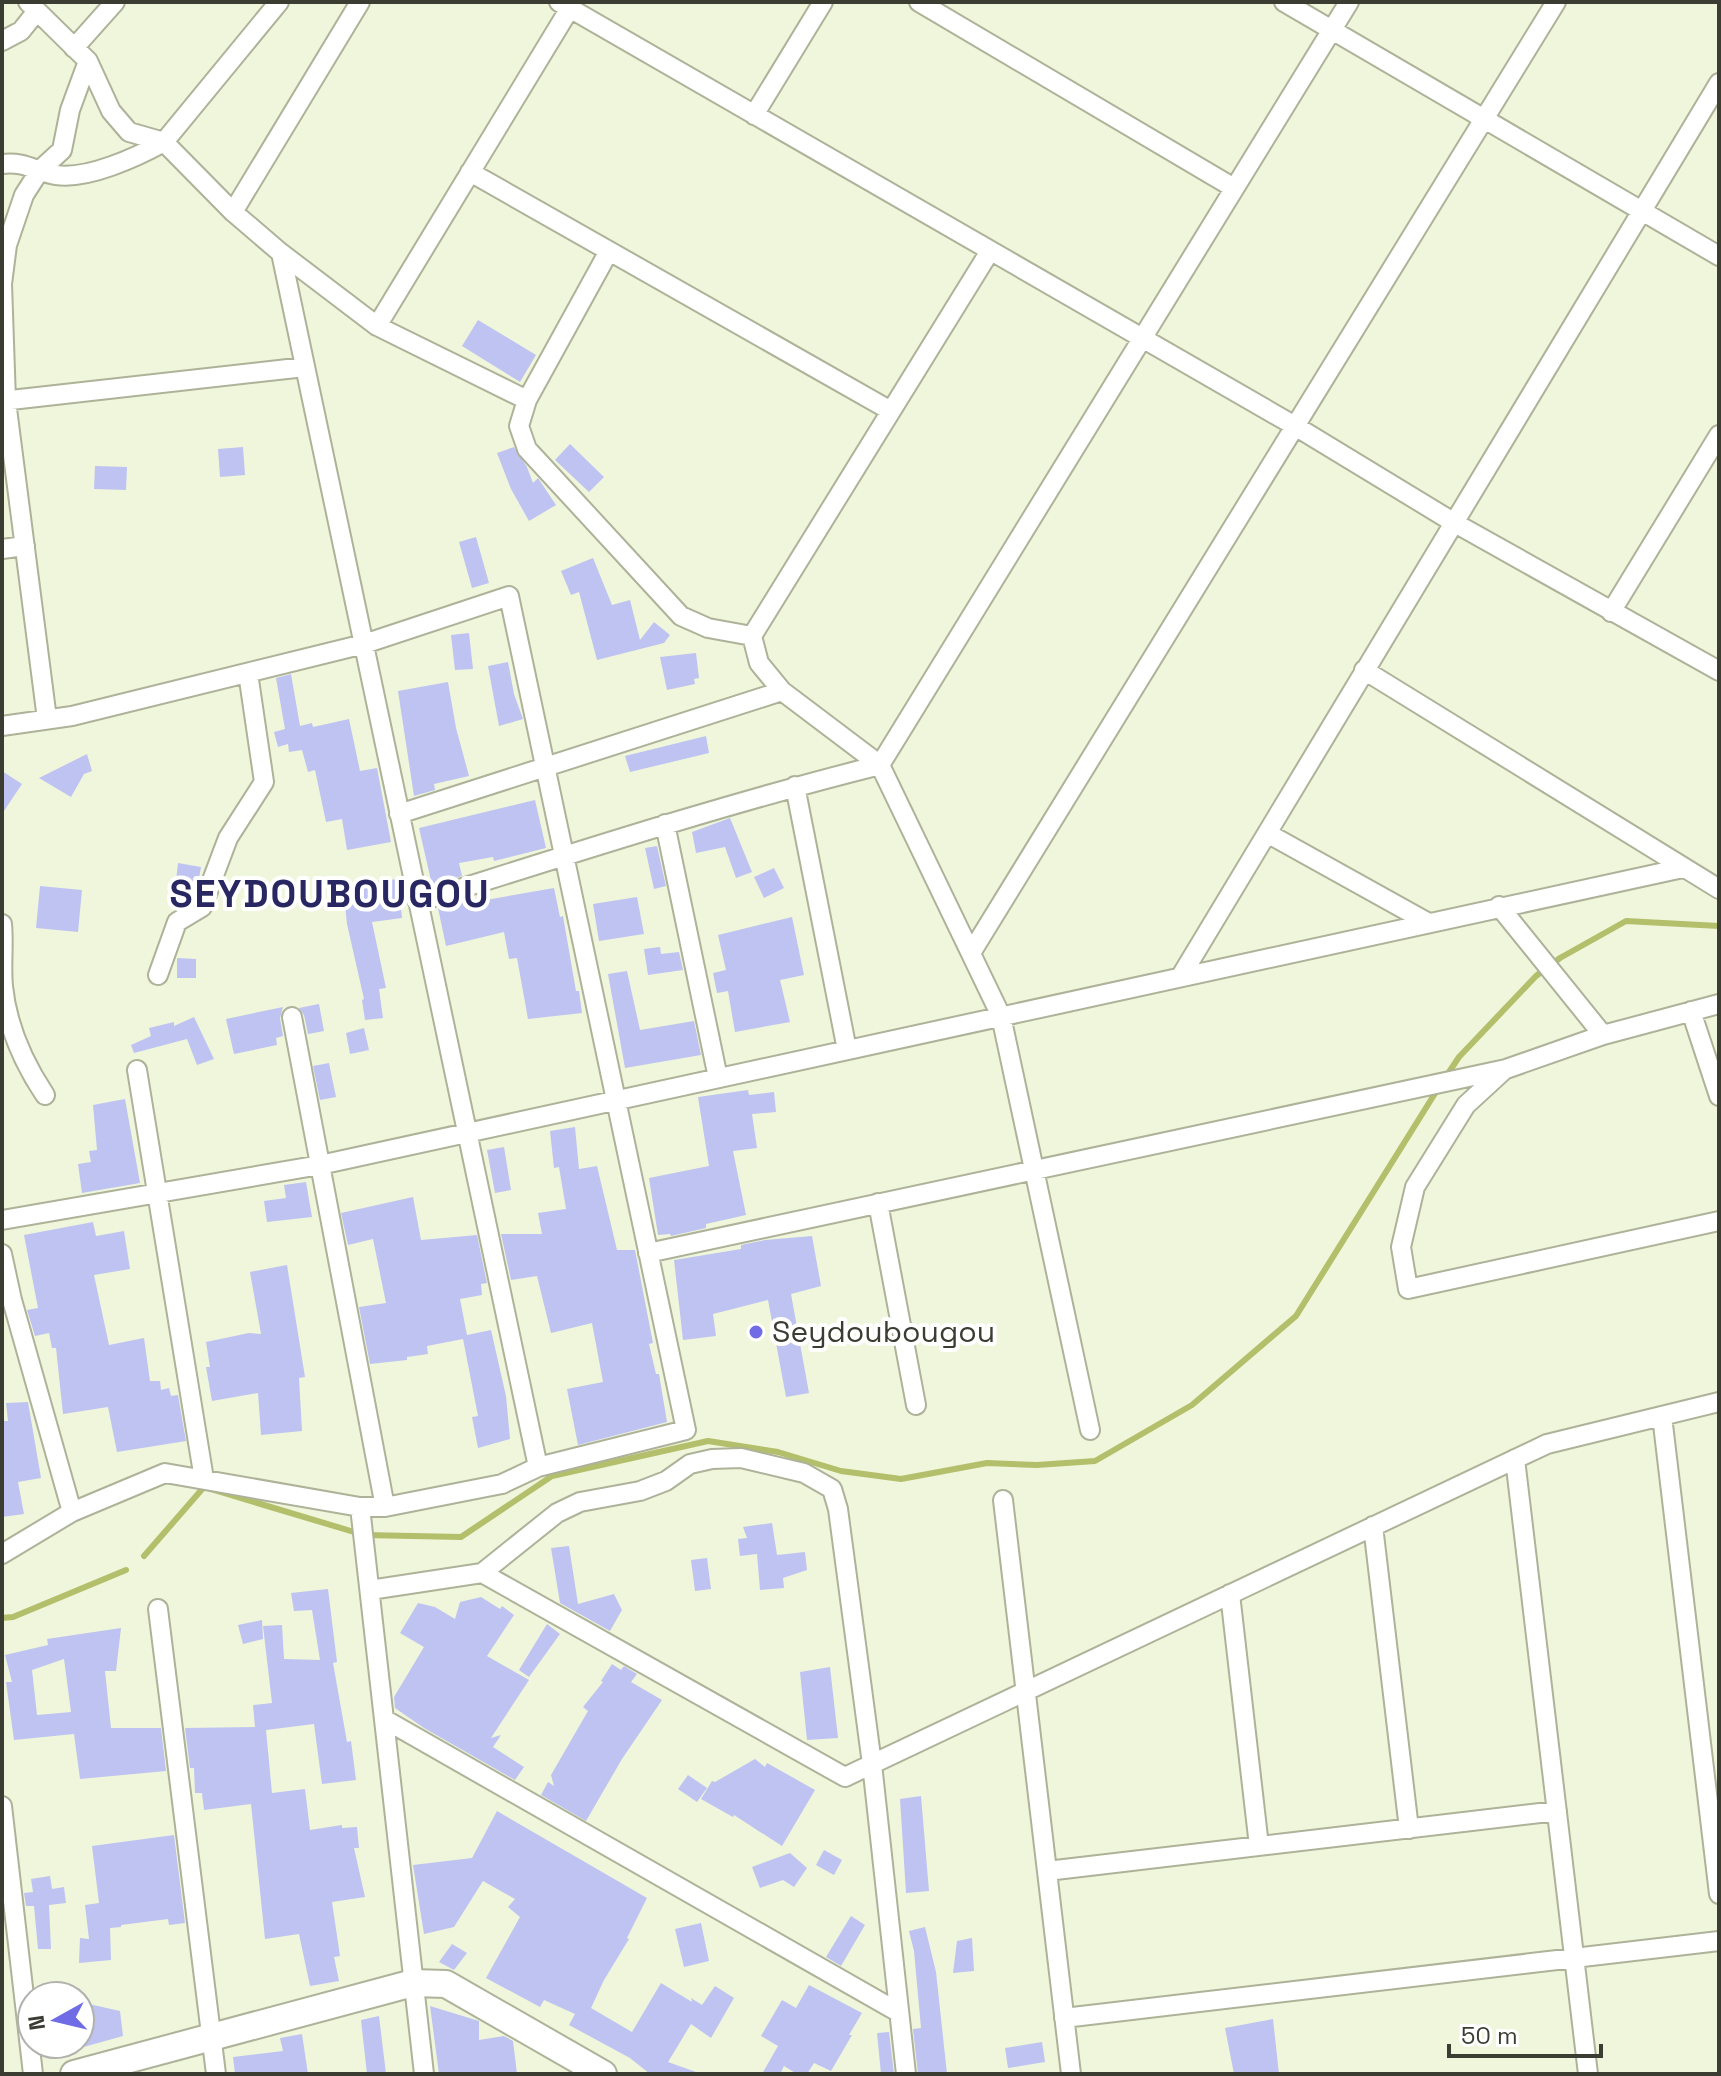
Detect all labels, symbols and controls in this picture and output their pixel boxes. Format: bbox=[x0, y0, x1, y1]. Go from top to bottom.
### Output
district label: SEYDOUBOUGOU bbox=[169, 870, 491, 918]
place label: Seydoubougou bbox=[772, 1312, 995, 1351]
marker: Seydoubougou bbox=[747, 1323, 765, 1341]
north arrow bbox=[16, 1980, 96, 2060]
scale bar bbox=[1449, 2008, 1601, 2058]
text: N bbox=[21, 2014, 51, 2032]
text: 50 m bbox=[1461, 2020, 1518, 2051]

